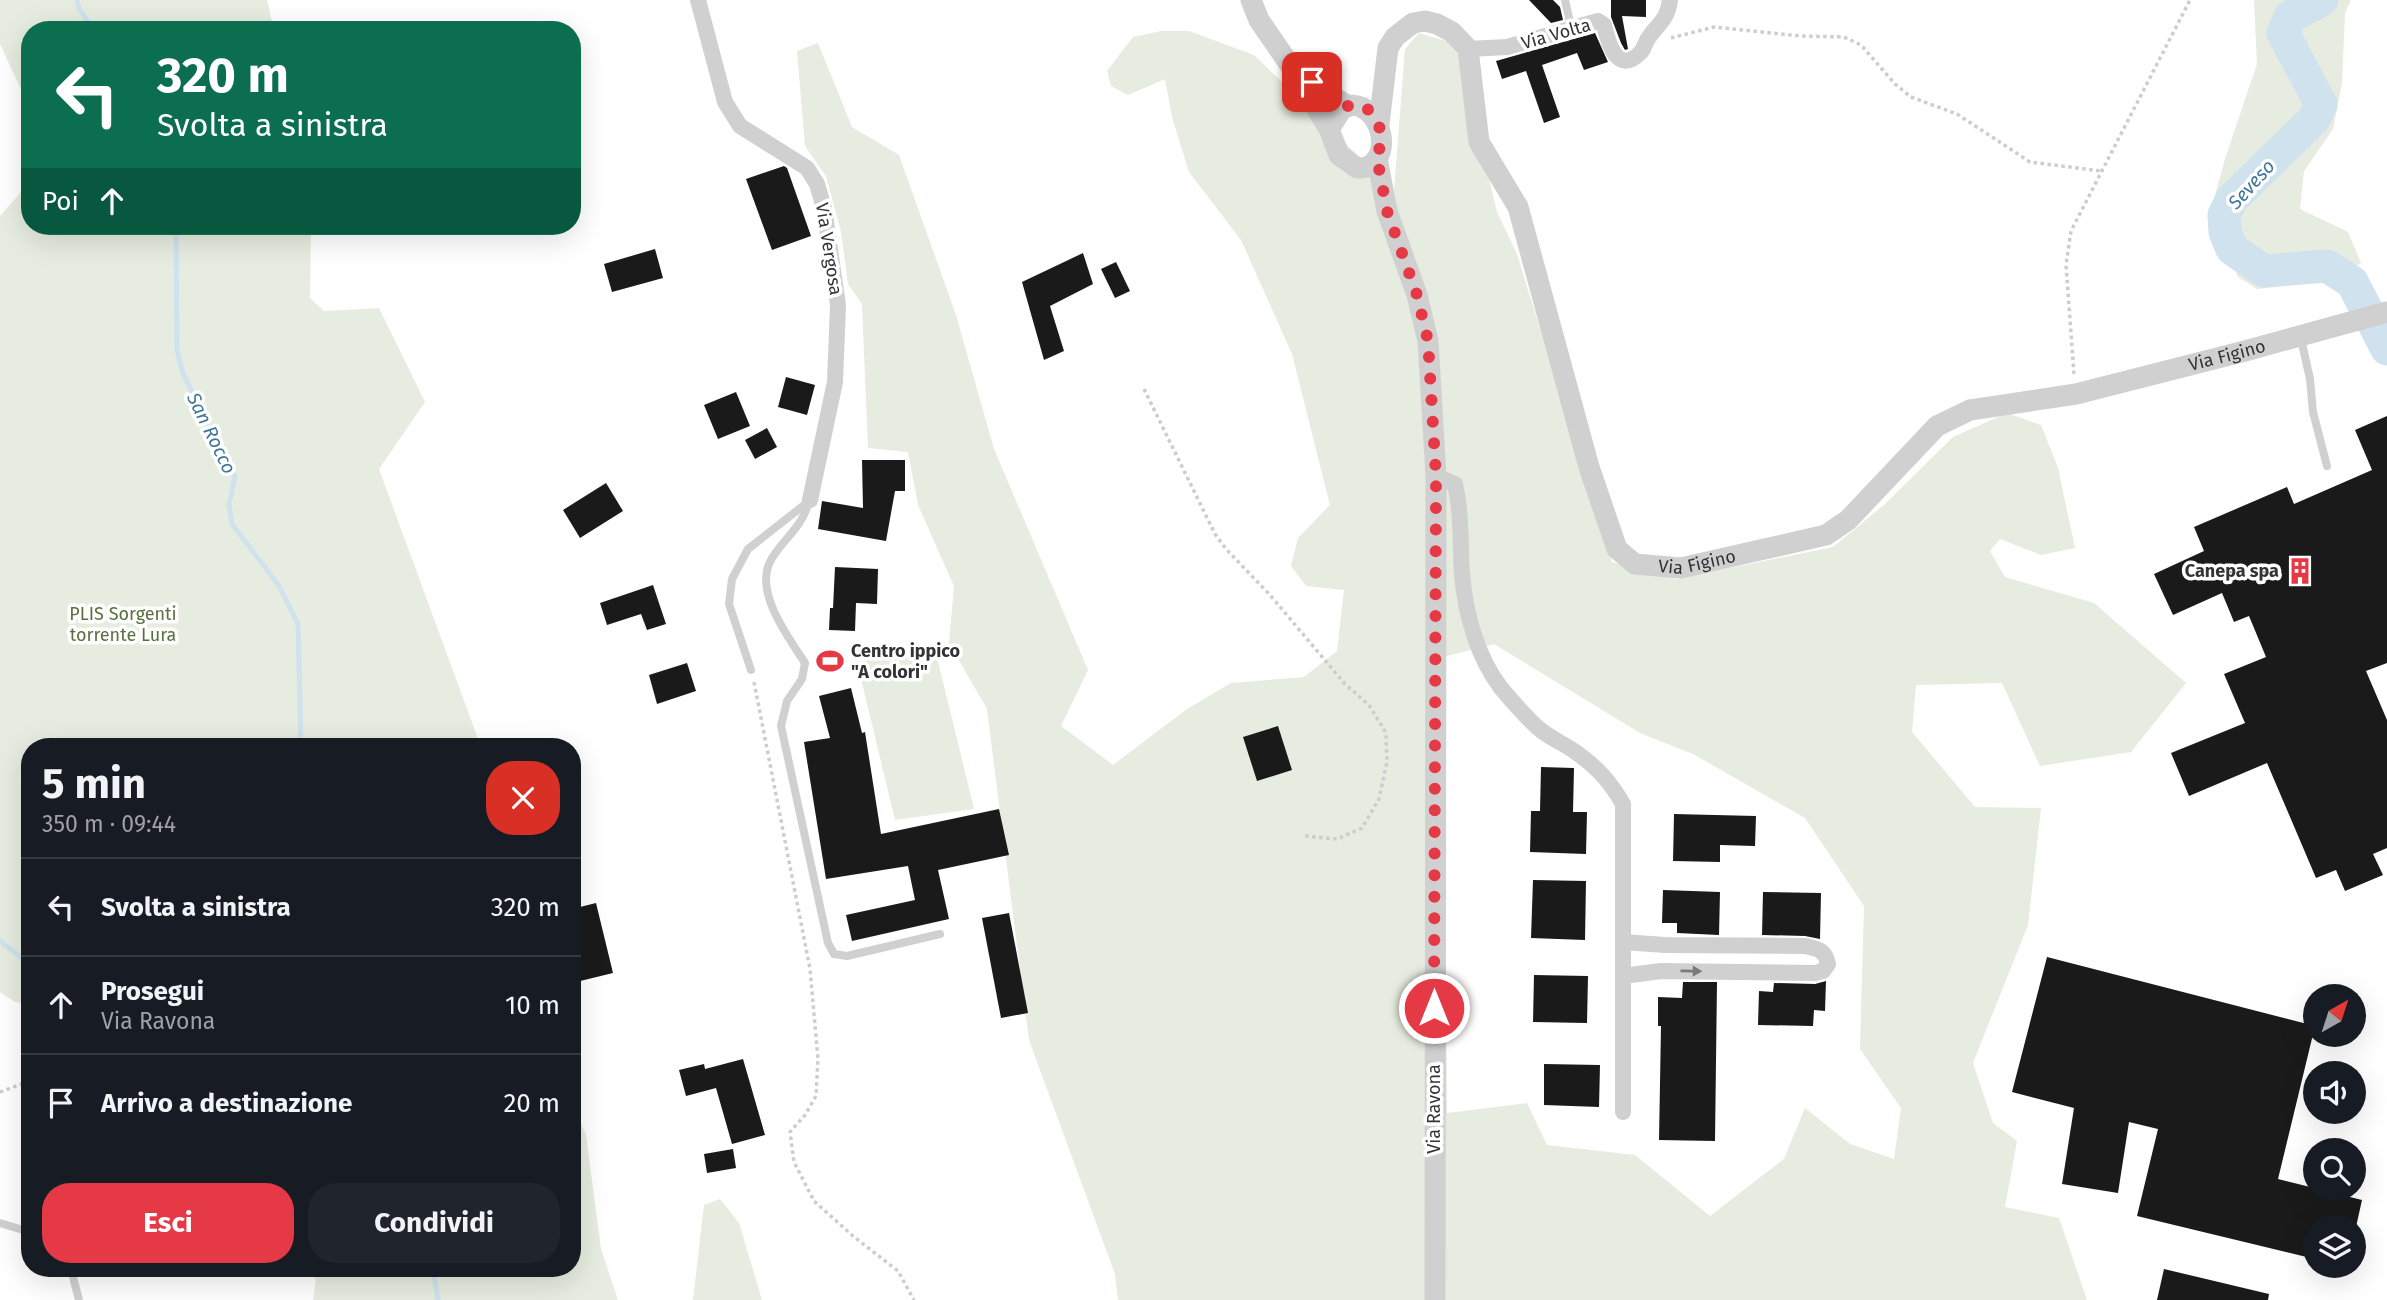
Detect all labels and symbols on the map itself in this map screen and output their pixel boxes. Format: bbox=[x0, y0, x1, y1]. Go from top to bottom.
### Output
street label: Via Volta bbox=[1519, 14, 1593, 54]
pin bbox=[1282, 52, 1342, 112]
water label: Seveso bbox=[2223, 155, 2280, 215]
street label: Via Vergosa bbox=[811, 201, 847, 297]
street label: Via Figino bbox=[2186, 335, 2268, 376]
water label: San Rocco bbox=[182, 388, 241, 477]
street label: Via Figino bbox=[1657, 545, 1738, 579]
building icon: Canepa spa bbox=[2285, 556, 2315, 586]
place label: Canepa spa bbox=[2185, 560, 2279, 582]
park label: PLIS Sorgenti torrente Lura bbox=[69, 603, 177, 646]
place label: Centro ippico "A colori" bbox=[851, 640, 960, 683]
sports icon: Centro ippico "A colori" bbox=[815, 646, 845, 676]
one-way arrow bbox=[1680, 965, 1702, 977]
position arrow bbox=[1397, 971, 1471, 1045]
north arrow bbox=[2303, 984, 2366, 1046]
street label: Via Ravona bbox=[1423, 1064, 1445, 1154]

